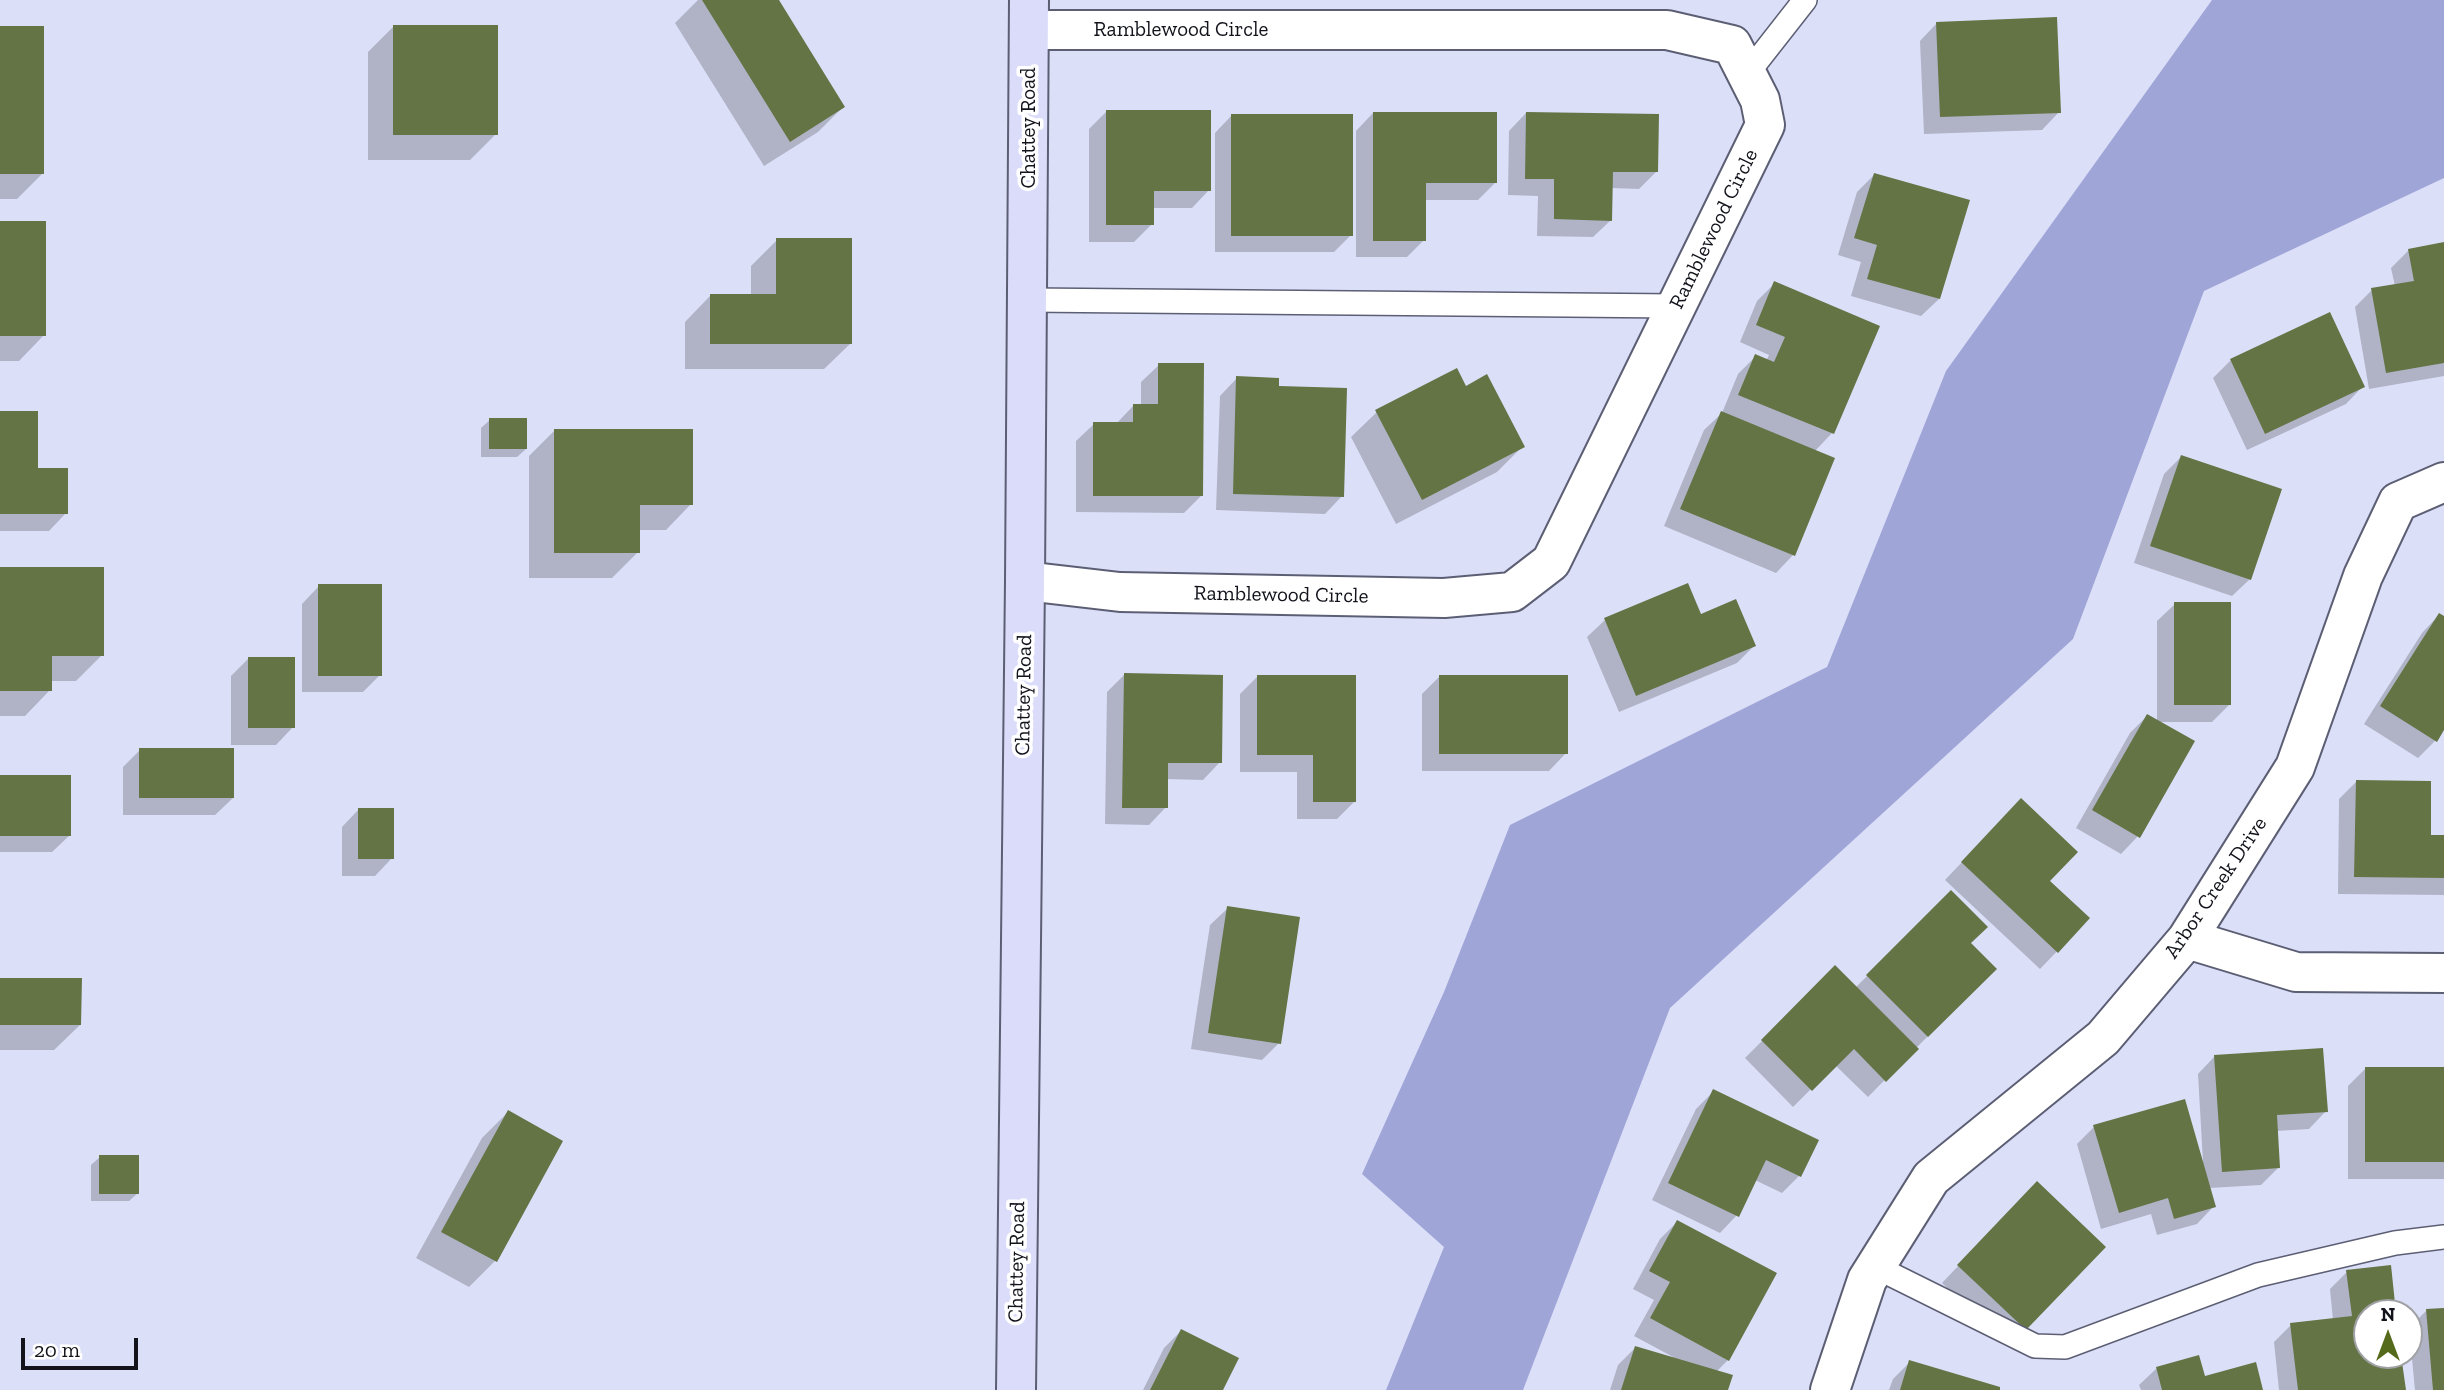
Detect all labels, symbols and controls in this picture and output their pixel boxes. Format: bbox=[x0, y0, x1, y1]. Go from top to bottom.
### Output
street label: Ramblewood Circle bbox=[1094, 17, 1268, 43]
street label: Chattey Road bbox=[1016, 67, 1042, 189]
street label: Ramblewood Circle bbox=[1664, 145, 1764, 313]
street label: Ramblewood Circle bbox=[1193, 581, 1369, 609]
street label: Chattey Road bbox=[1010, 634, 1038, 756]
street label: Arbor Creek Drive bbox=[2159, 812, 2273, 964]
street label: Chattey Road bbox=[1003, 1201, 1031, 1323]
north arrow bbox=[2353, 1299, 2423, 1369]
text: N bbox=[2381, 1303, 2395, 1326]
scale bar bbox=[24, 1324, 142, 1368]
text: 20 m bbox=[34, 1337, 80, 1362]

